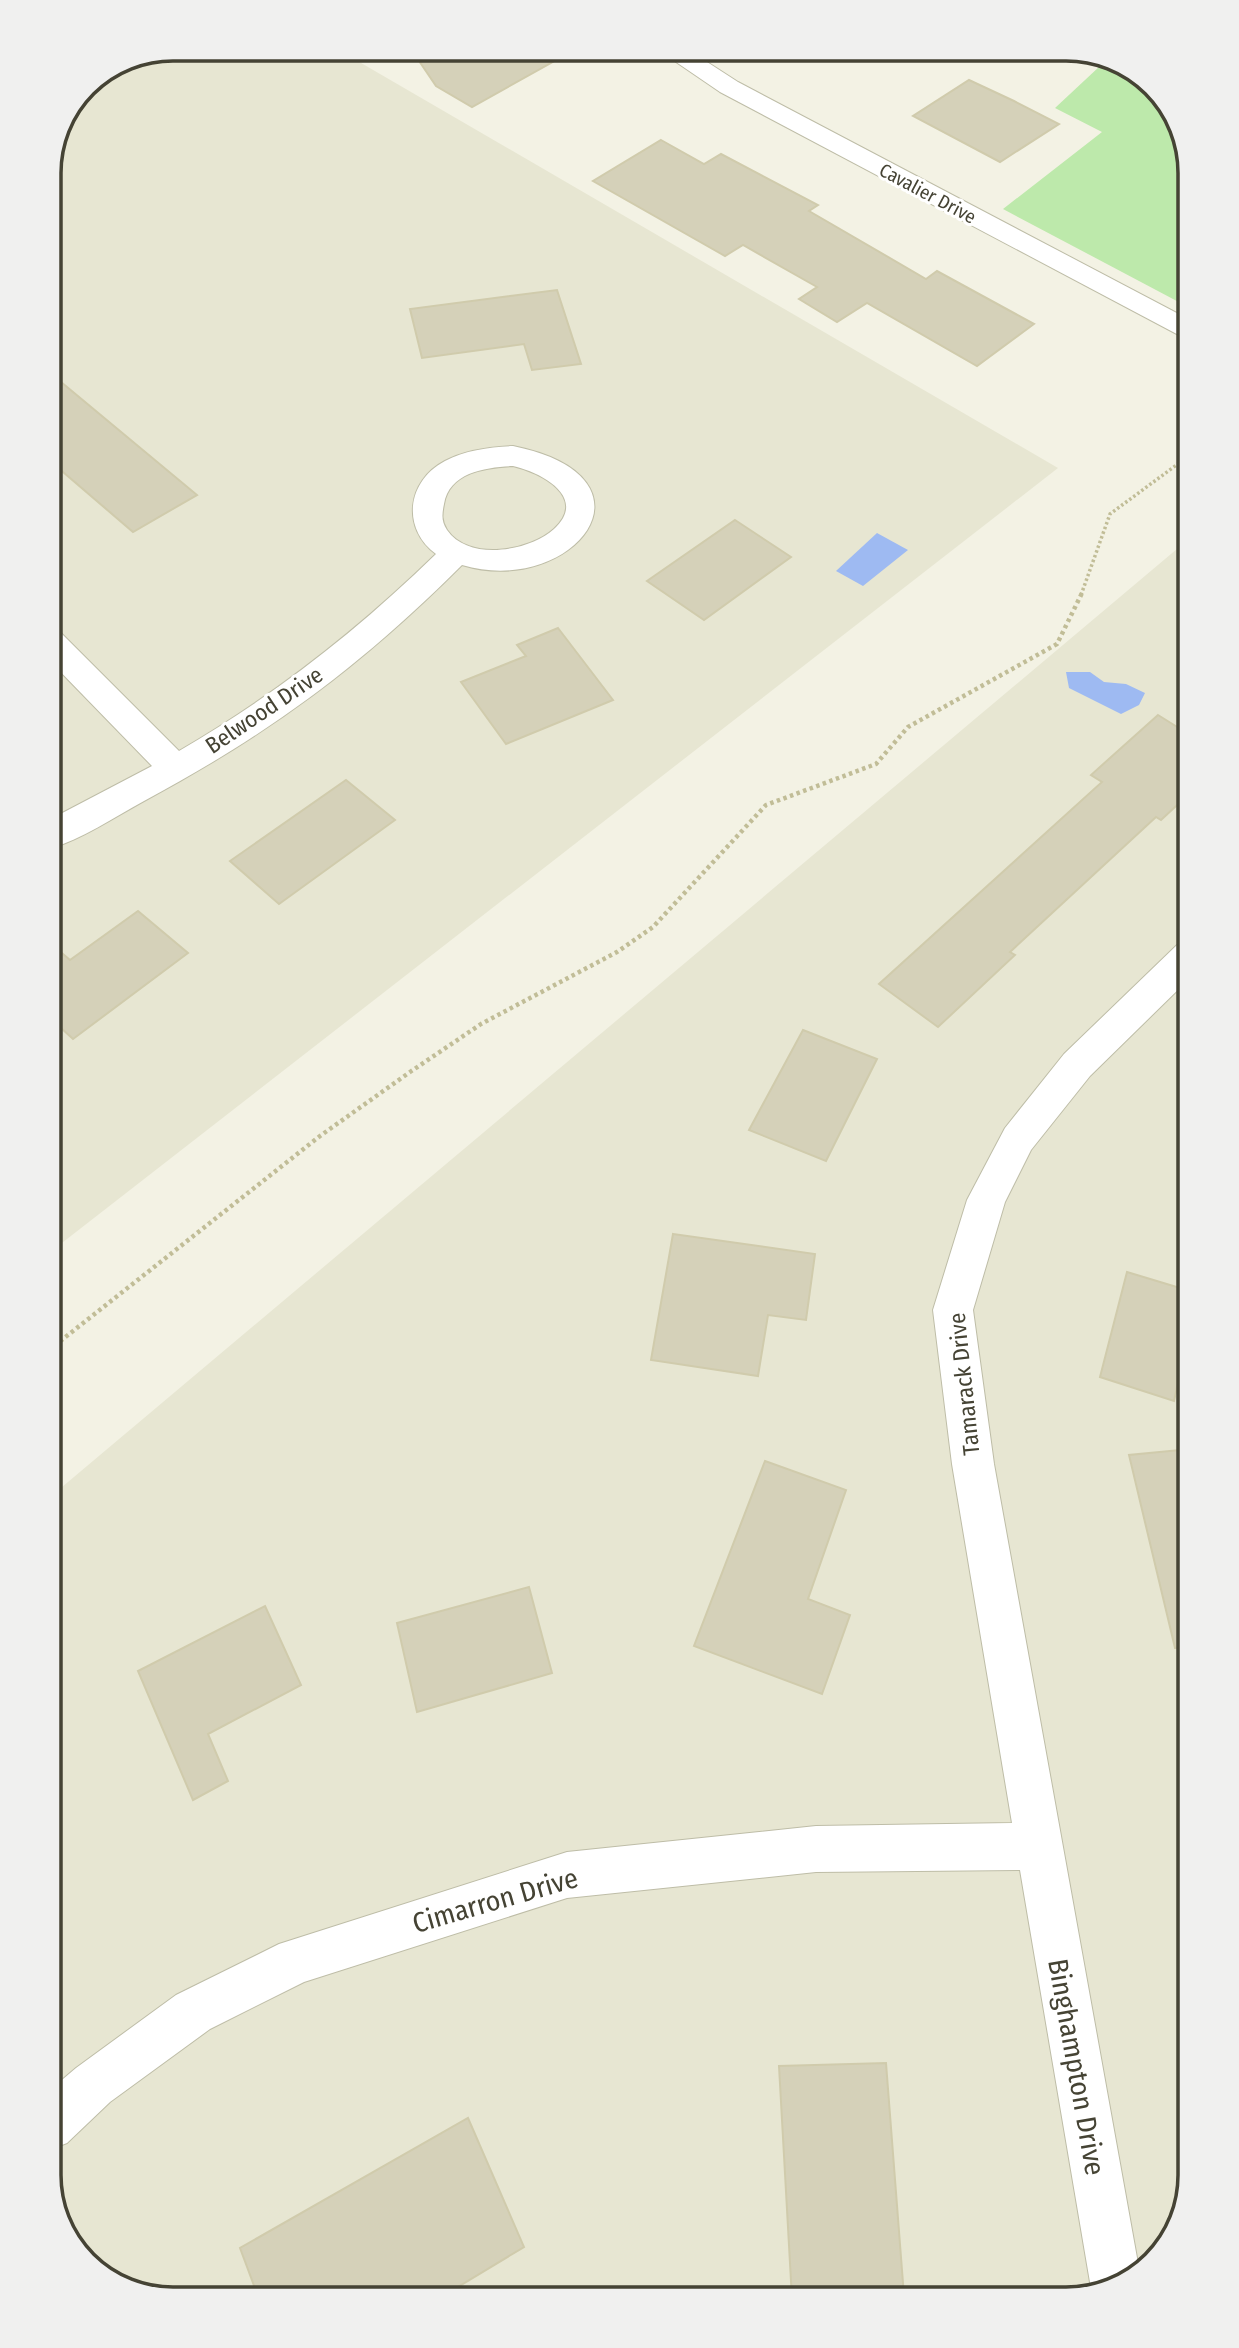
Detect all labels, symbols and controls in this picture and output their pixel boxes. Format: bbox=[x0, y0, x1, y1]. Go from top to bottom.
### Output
street label: Cavalier Drive bbox=[875, 158, 980, 229]
street label: Belwood Drive bbox=[200, 660, 328, 760]
street label: Tamarack Drive bbox=[943, 1311, 985, 1457]
street label: Cimarron Drive bbox=[409, 1861, 582, 1940]
street label: Binghampton Drive bbox=[1041, 1956, 1112, 2178]

